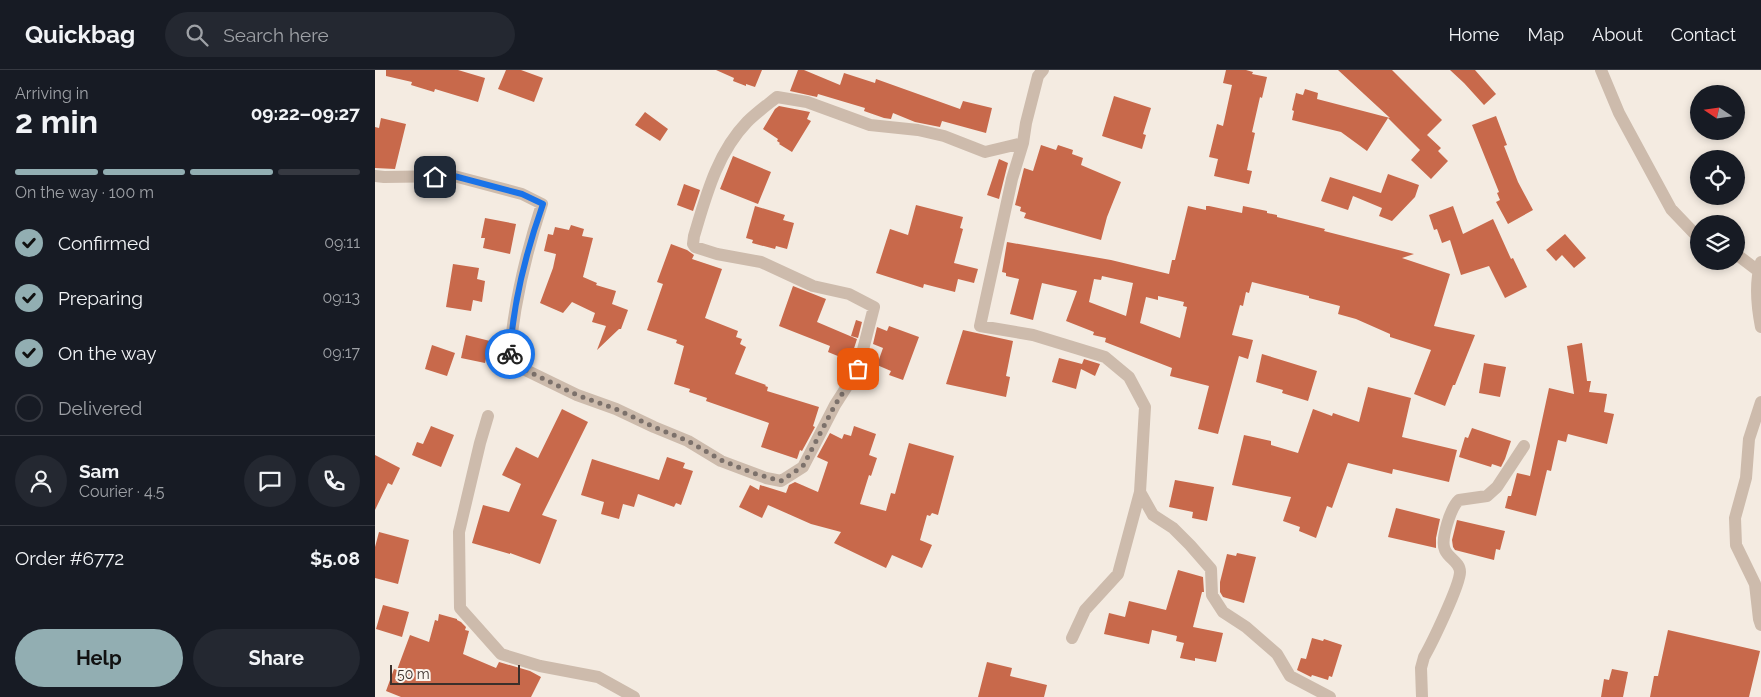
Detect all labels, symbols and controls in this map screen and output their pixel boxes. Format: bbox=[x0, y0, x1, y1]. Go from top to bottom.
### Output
search box bbox=[165, 12, 515, 57]
text: Quickbag bbox=[25, 20, 135, 49]
icon: search bbox=[183, 21, 211, 49]
text: Search here bbox=[223, 24, 329, 46]
text: Home bbox=[1448, 24, 1499, 45]
text: Map bbox=[1527, 24, 1564, 45]
text: About bbox=[1592, 24, 1643, 45]
text: Contact bbox=[1671, 24, 1736, 45]
text: Arriving in bbox=[15, 84, 89, 103]
north arrow bbox=[1690, 85, 1745, 140]
map controls bbox=[1690, 85, 1745, 270]
text: 09:22–09:27 bbox=[251, 102, 360, 124]
text: 2 min bbox=[15, 103, 98, 140]
button: locate bbox=[1690, 150, 1745, 205]
pin bbox=[414, 156, 456, 198]
icon: home bbox=[421, 163, 449, 191]
text: On the way · 100 m bbox=[15, 183, 154, 202]
button: layers bbox=[1690, 215, 1745, 270]
icon: check bbox=[15, 229, 43, 257]
text: Confirmed bbox=[58, 232, 150, 254]
text: 09:11 bbox=[324, 233, 360, 252]
icon: check bbox=[15, 284, 43, 312]
text: Preparing bbox=[58, 287, 143, 309]
text: 09:13 bbox=[322, 288, 360, 307]
courier bbox=[485, 329, 535, 379]
icon: check bbox=[15, 339, 43, 367]
icon: bike bbox=[496, 340, 524, 368]
text: On the way bbox=[58, 342, 157, 364]
text: 09:17 bbox=[323, 343, 360, 362]
pin bbox=[837, 348, 879, 390]
icon: bag bbox=[844, 355, 872, 383]
text: Delivered bbox=[58, 397, 142, 419]
button: person bbox=[15, 455, 67, 507]
button: chat bbox=[244, 455, 296, 507]
button: phone bbox=[308, 455, 360, 507]
text: Sam bbox=[79, 460, 119, 482]
text: Courier · 4.5 bbox=[79, 482, 164, 501]
text: Order #6772 bbox=[15, 547, 124, 569]
text: $5.08 bbox=[310, 547, 360, 569]
button: Help bbox=[15, 629, 183, 687]
button: Share bbox=[193, 629, 360, 687]
scale bar bbox=[390, 662, 520, 685]
text: 50 m bbox=[397, 666, 430, 682]

